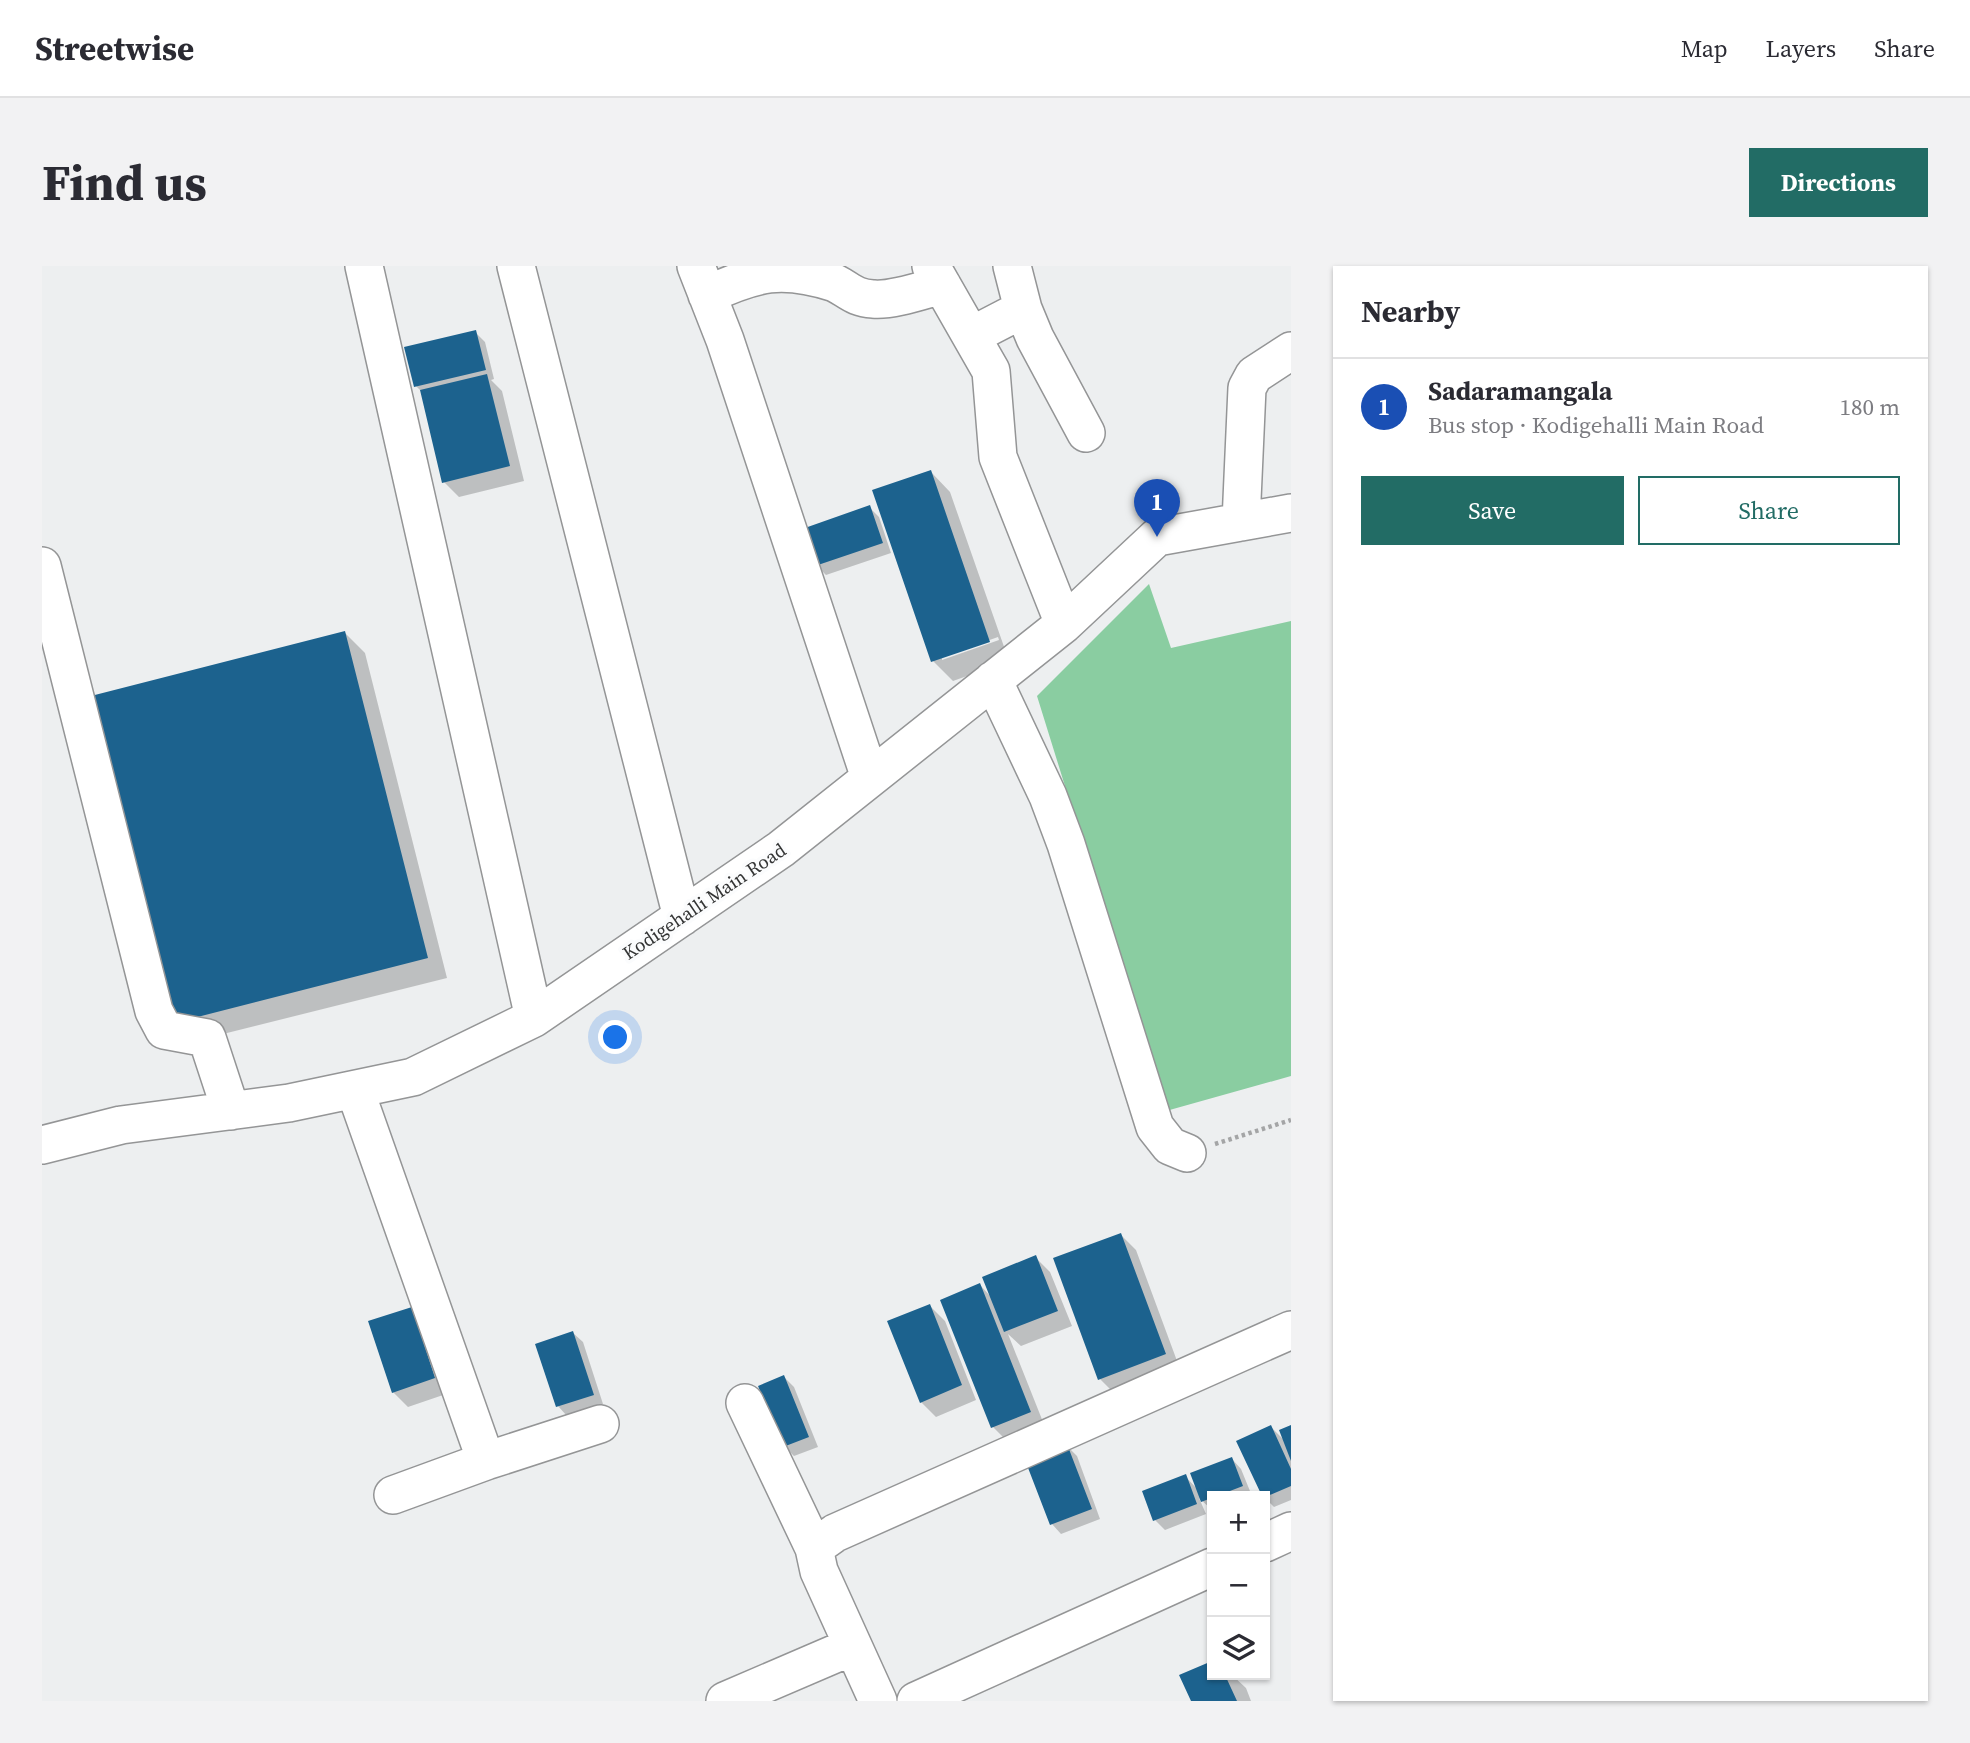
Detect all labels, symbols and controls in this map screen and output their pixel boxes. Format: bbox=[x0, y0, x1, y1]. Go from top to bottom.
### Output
text: Streetwise bbox=[35, 26, 194, 71]
text: Map bbox=[1681, 32, 1728, 65]
text: Layers bbox=[1766, 32, 1836, 65]
text: Share bbox=[1874, 32, 1935, 65]
button: Directions bbox=[1749, 148, 1928, 217]
text: Find us bbox=[42, 149, 207, 216]
text: Nearby bbox=[1361, 291, 1460, 332]
text: Sadaramangala bbox=[1428, 373, 1613, 409]
text: 1 bbox=[1378, 391, 1390, 423]
text: 180 m bbox=[1839, 391, 1900, 423]
text: Bus stop · Kodigehalli Main Road bbox=[1428, 409, 1764, 441]
button: Save bbox=[1361, 476, 1624, 545]
button: Share bbox=[1638, 476, 1900, 545]
pin: 1 bbox=[1134, 479, 1180, 537]
street label: Kodigehalli Main Road bbox=[617, 836, 791, 965]
your location bbox=[598, 1020, 632, 1054]
map controls bbox=[1207, 1491, 1270, 1680]
button: + bbox=[1207, 1491, 1270, 1554]
button: − bbox=[1207, 1554, 1270, 1617]
button: layers bbox=[1207, 1617, 1270, 1680]

